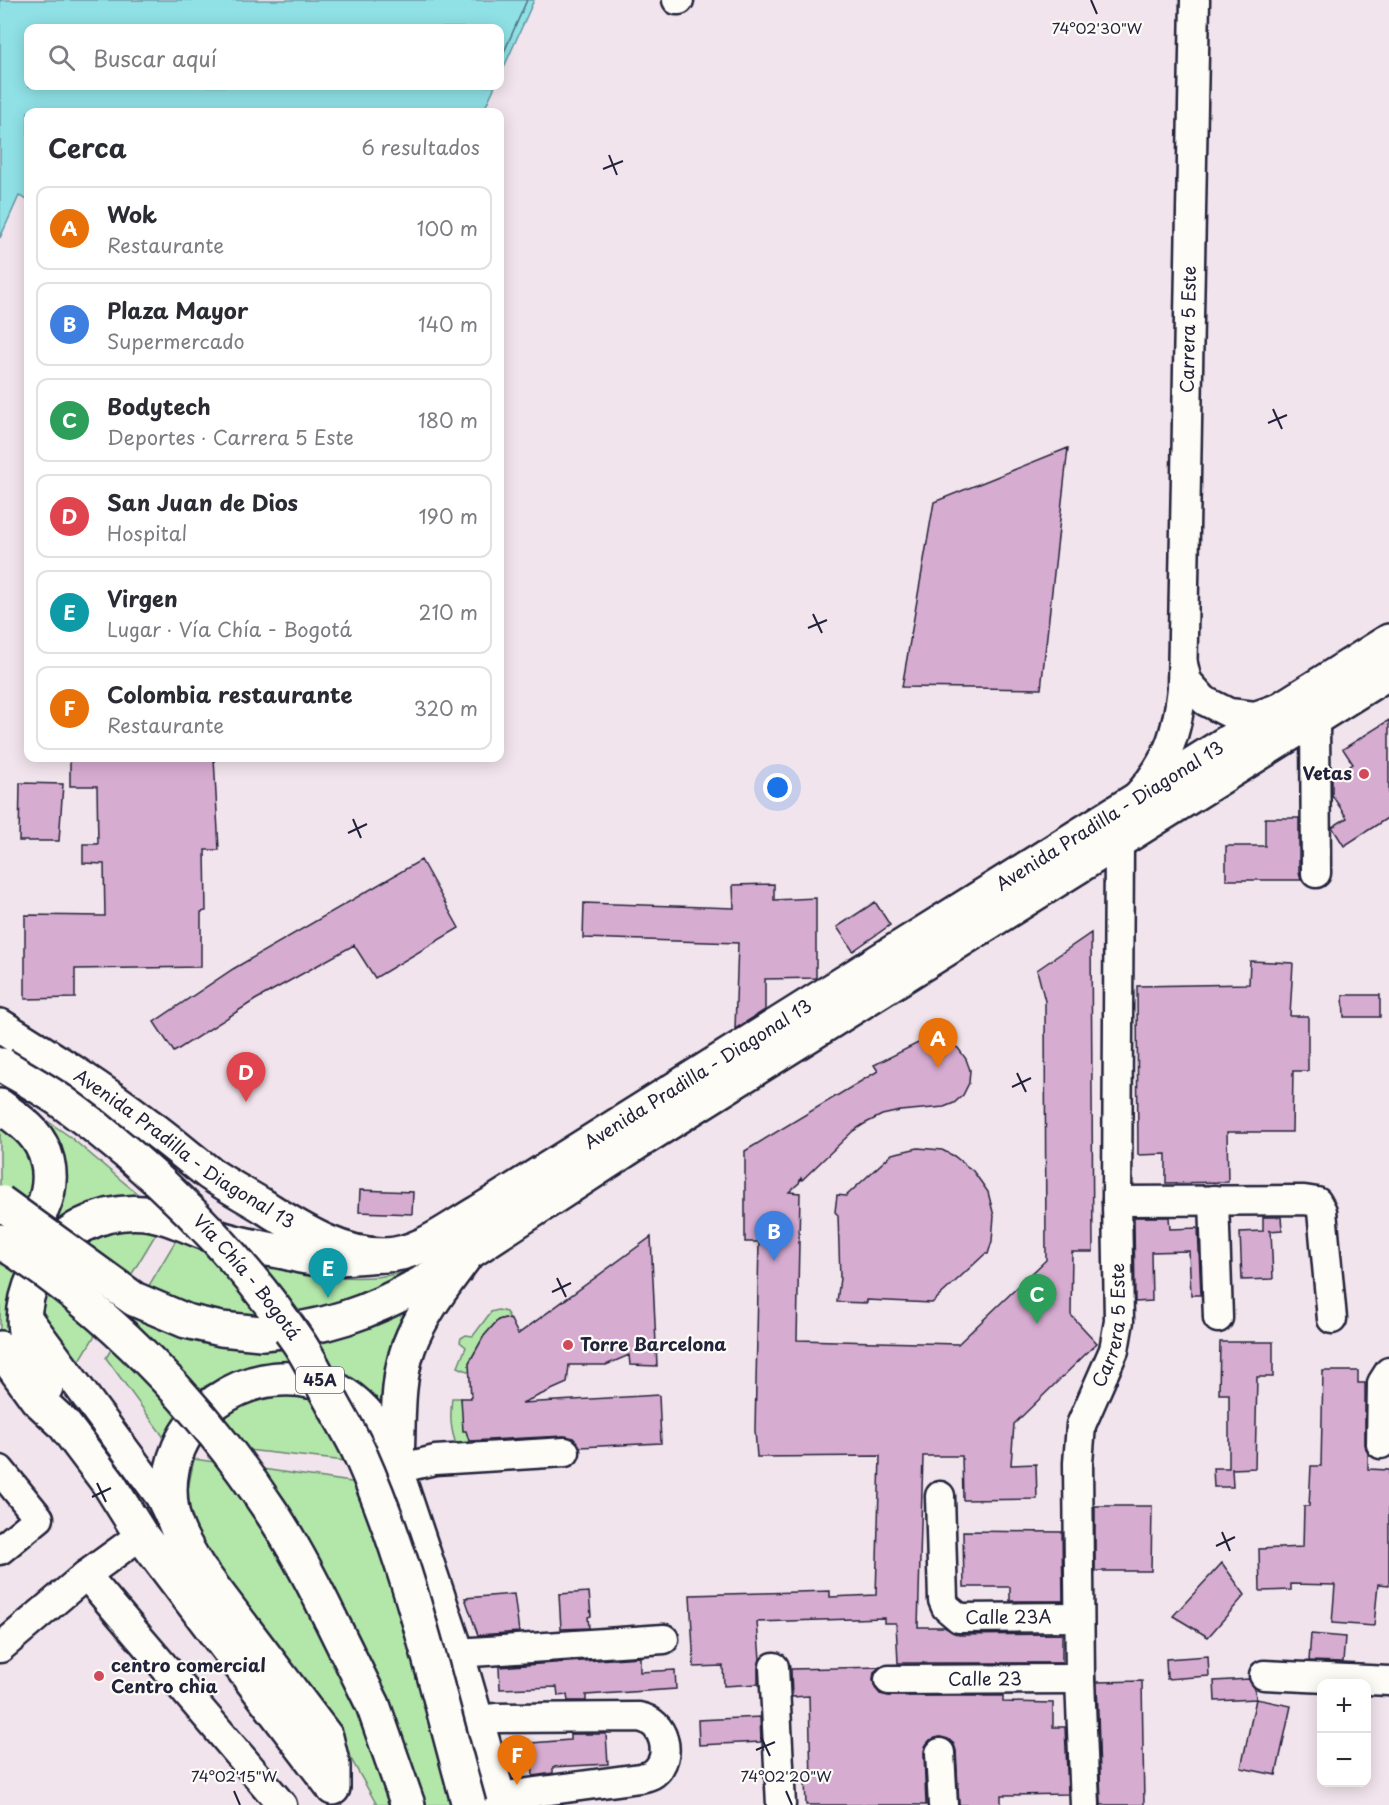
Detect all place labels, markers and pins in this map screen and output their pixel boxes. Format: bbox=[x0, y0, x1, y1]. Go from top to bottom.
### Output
place label: Vetas bbox=[1303, 759, 1352, 786]
marker: Vetas bbox=[1357, 767, 1371, 781]
pin: A bbox=[918, 1018, 958, 1068]
pin: D bbox=[226, 1052, 266, 1102]
pin: B bbox=[754, 1212, 794, 1261]
pin: E bbox=[308, 1248, 348, 1298]
pin: C bbox=[1018, 1274, 1056, 1324]
place label: Torre Barcelona bbox=[580, 1330, 726, 1357]
marker: Torre Barcelona bbox=[561, 1338, 575, 1352]
place label: centro comercial Centro chia bbox=[111, 1651, 266, 1699]
marker: centro comercial Centro chia bbox=[92, 1669, 106, 1683]
pin: F bbox=[498, 1736, 536, 1785]

